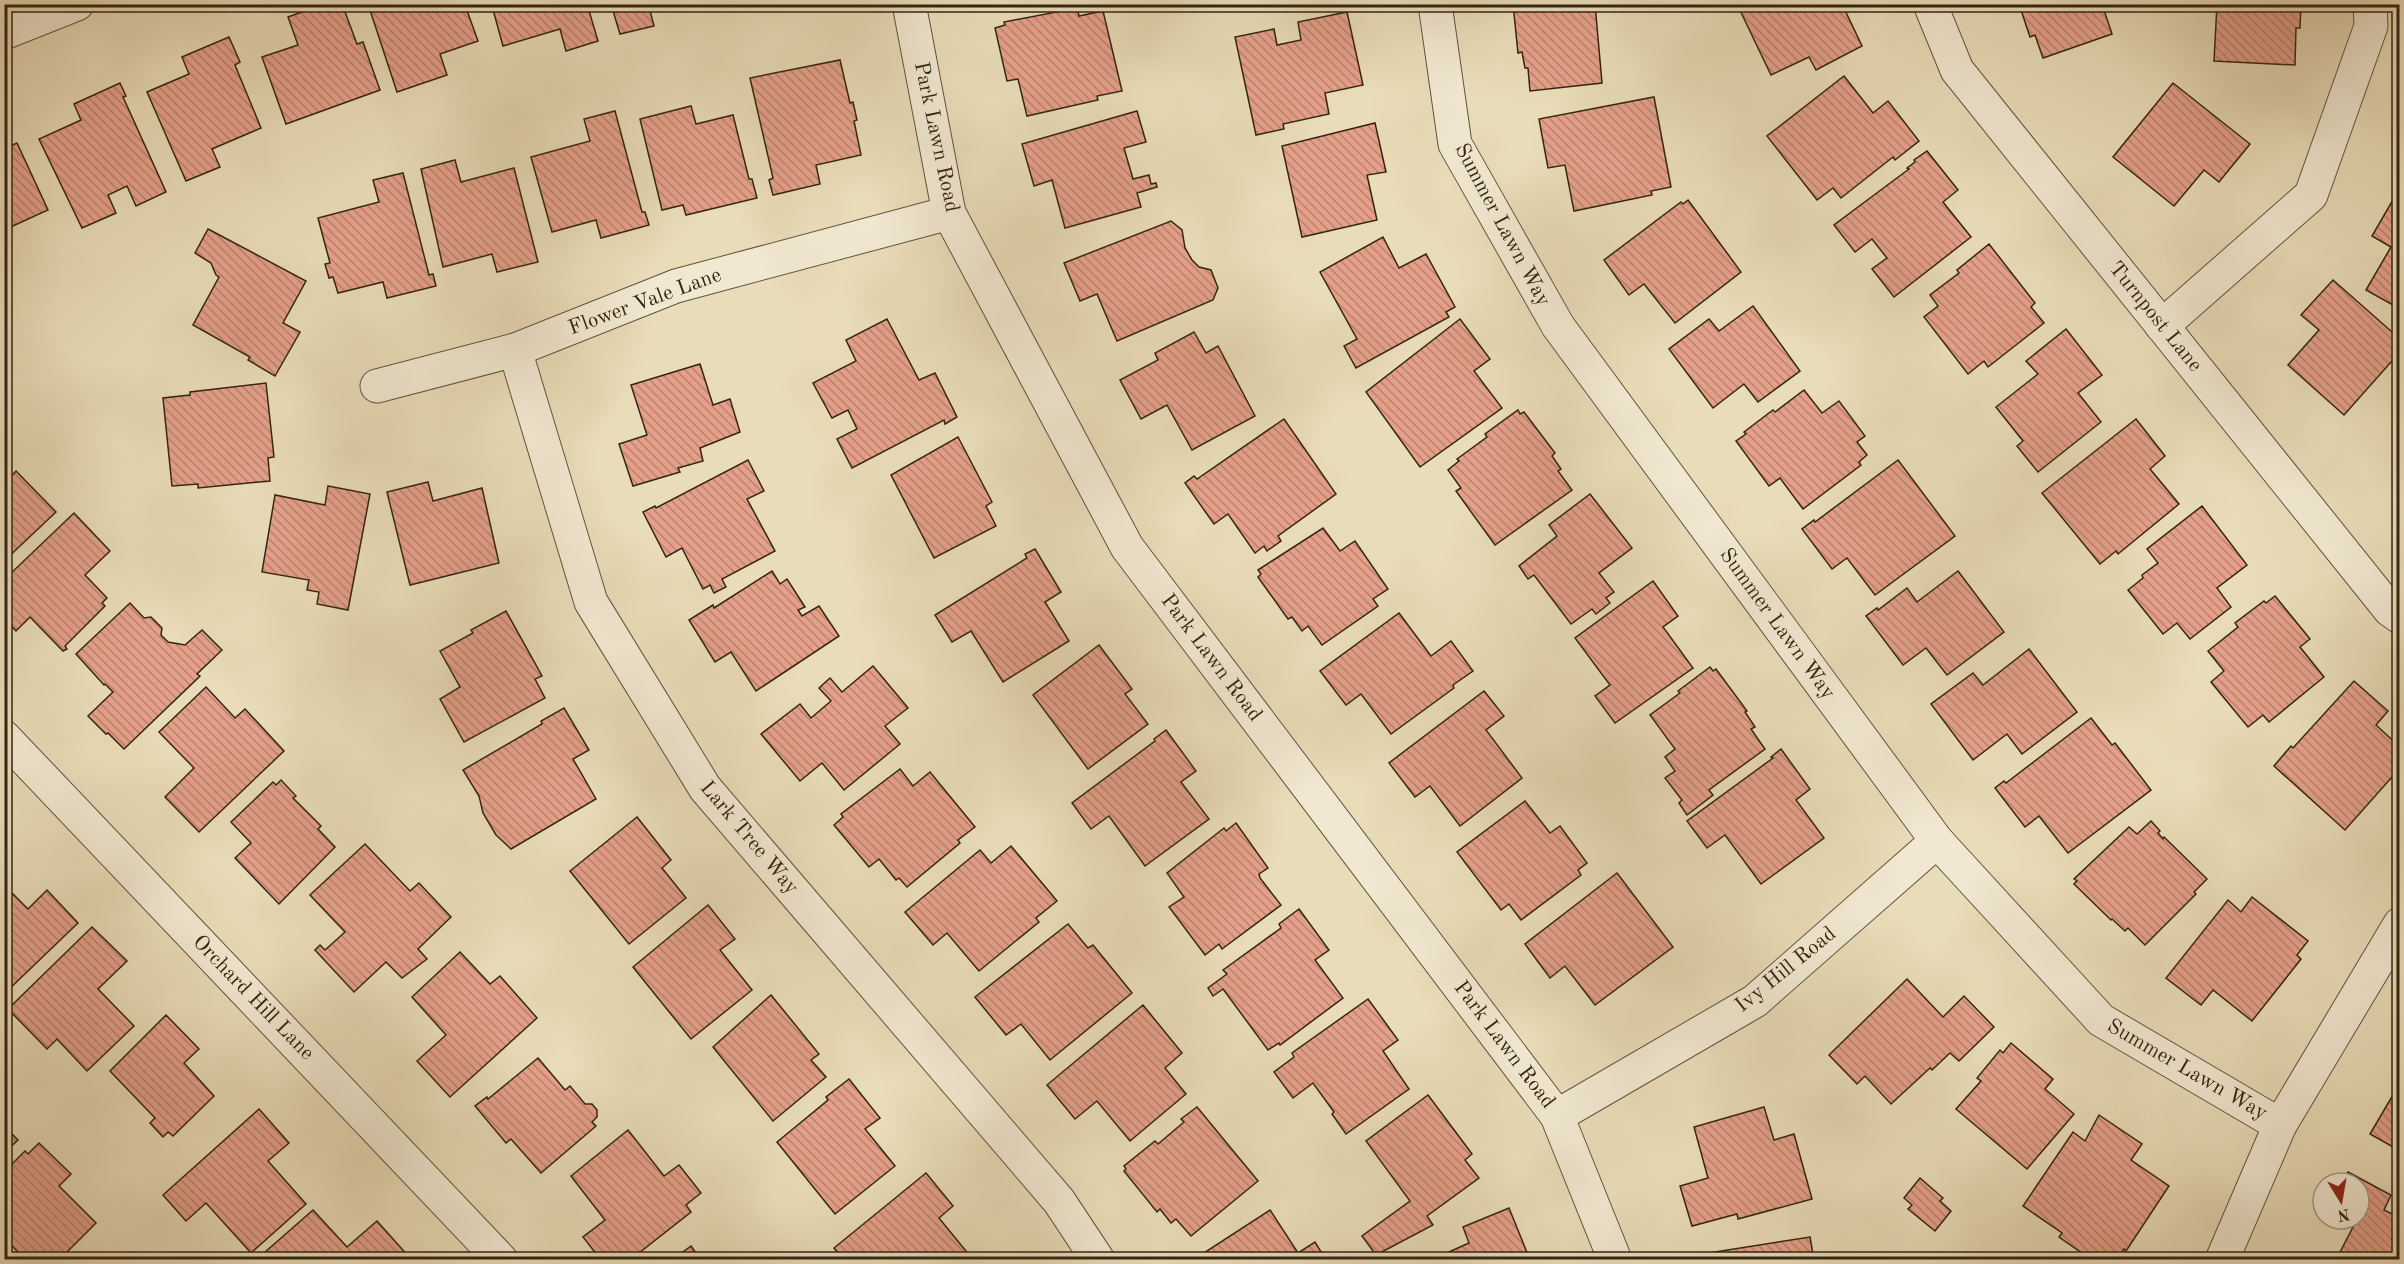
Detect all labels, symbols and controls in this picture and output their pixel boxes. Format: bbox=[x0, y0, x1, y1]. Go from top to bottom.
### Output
street label: Park Lawn Road bbox=[910, 60, 962, 214]
street label: Summer Lawn Way bbox=[1450, 140, 1554, 310]
street label: Turnpost Lane bbox=[2104, 258, 2206, 376]
street label: Flower Vale Lane bbox=[566, 265, 724, 339]
street label: Summer Lawn Way bbox=[1715, 545, 1839, 703]
street label: Park Lawn Road bbox=[1156, 590, 1266, 726]
street label: Lark Tree Way bbox=[696, 777, 802, 899]
street label: Ivy Hill Road bbox=[1732, 923, 1840, 1017]
street label: Orchard Hill Lane bbox=[188, 932, 318, 1064]
street label: Park Lawn Road bbox=[1449, 977, 1559, 1113]
street label: Summer Lawn Way bbox=[2103, 1016, 2271, 1124]
north arrow bbox=[2311, 1171, 2371, 1231]
text: N bbox=[2335, 1205, 2351, 1223]

